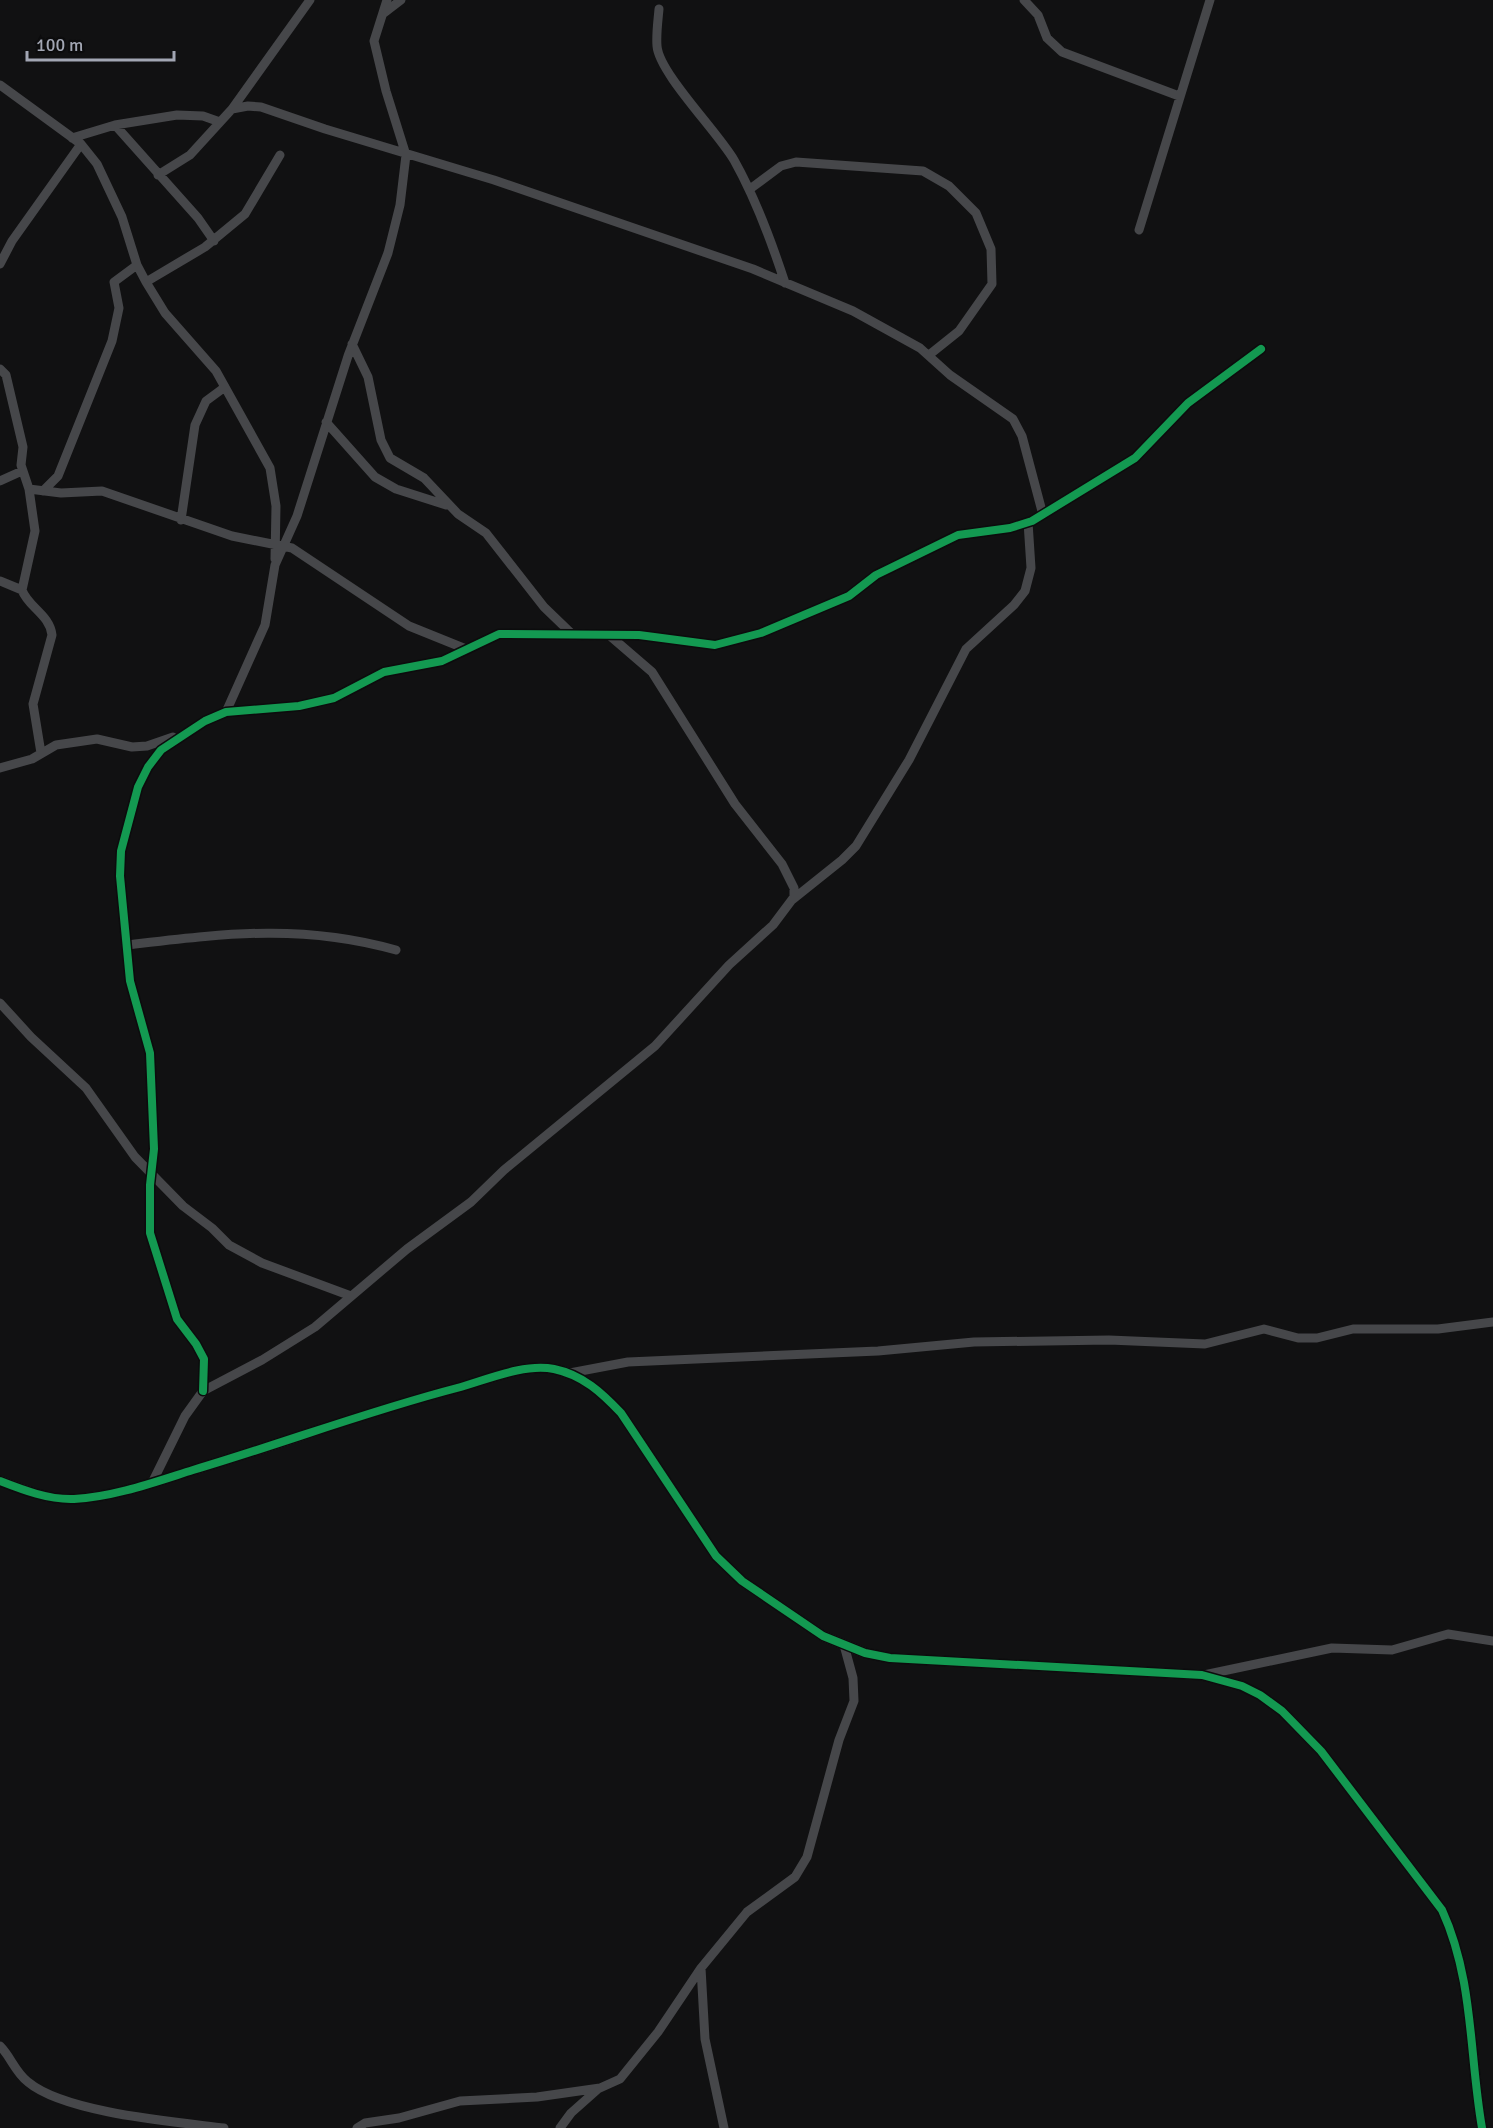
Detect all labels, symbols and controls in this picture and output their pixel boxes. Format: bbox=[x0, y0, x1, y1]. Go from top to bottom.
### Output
scale bar bbox=[27, 24, 174, 62]
text: 100 m bbox=[36, 34, 83, 56]

